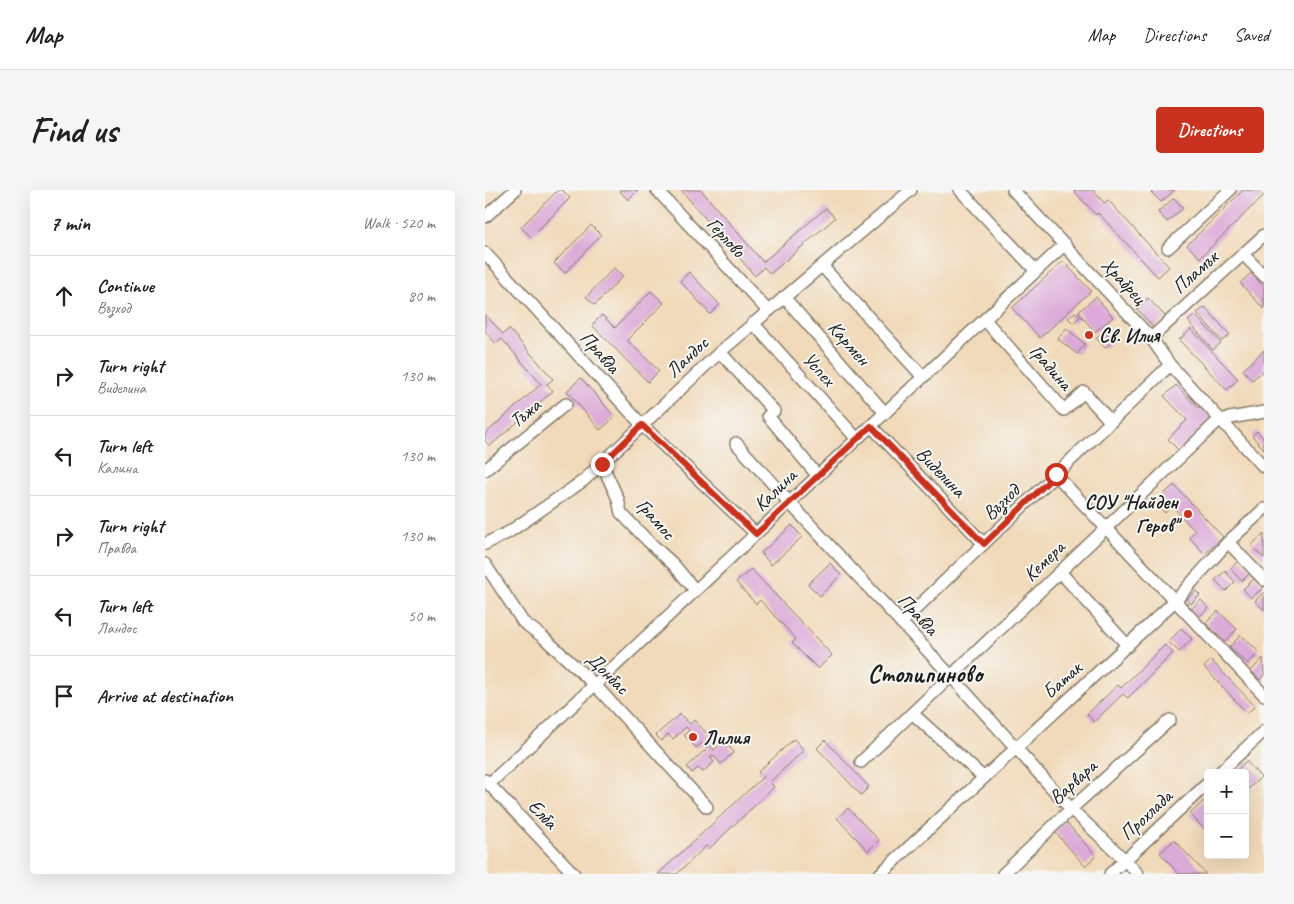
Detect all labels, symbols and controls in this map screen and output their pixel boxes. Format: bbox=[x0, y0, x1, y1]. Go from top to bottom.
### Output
text: Map bbox=[25, 20, 62, 50]
text: Map bbox=[1088, 24, 1115, 46]
text: Directions bbox=[1143, 24, 1206, 46]
text: Saved bbox=[1234, 24, 1269, 46]
button: Directions bbox=[1156, 107, 1264, 153]
text: Find us bbox=[30, 108, 117, 153]
text: 7 min bbox=[50, 210, 90, 236]
street label: Герлово bbox=[701, 212, 752, 263]
text: Walk · 520 m bbox=[363, 213, 435, 233]
street label: Пламък bbox=[1167, 244, 1224, 299]
street label: Храбрец bbox=[1096, 252, 1153, 311]
text: Continue bbox=[97, 274, 154, 298]
icon: ahead bbox=[50, 282, 78, 310]
text: 80 m bbox=[408, 286, 435, 306]
text: Възход bbox=[97, 298, 131, 318]
street label: Кармен bbox=[823, 315, 877, 372]
place label: Св. Илия bbox=[1099, 323, 1161, 348]
street label: Правда bbox=[574, 326, 627, 380]
marker: Св. Илия bbox=[1083, 329, 1095, 341]
street label: Ландос bbox=[660, 330, 714, 383]
street label: Градина bbox=[1024, 339, 1079, 397]
street label: Успех bbox=[797, 347, 842, 393]
text: Turn right bbox=[97, 354, 164, 378]
icon: right bbox=[50, 362, 78, 390]
text: 130 m bbox=[401, 366, 435, 386]
text: Виделина bbox=[97, 378, 146, 398]
street label: Тъжа bbox=[504, 392, 547, 433]
text: Turn left bbox=[97, 434, 152, 458]
street label: Виделина bbox=[911, 441, 972, 504]
icon: left bbox=[50, 442, 78, 470]
text: 130 m bbox=[401, 446, 435, 466]
route end bbox=[591, 453, 614, 476]
text: Калина bbox=[97, 458, 138, 478]
street label: Калина bbox=[748, 462, 803, 517]
route start bbox=[1045, 463, 1068, 486]
street label: Възход bbox=[977, 477, 1027, 526]
place label: СОУ "Найден Геров" bbox=[1085, 490, 1182, 538]
street label: Грамос bbox=[631, 493, 682, 545]
marker: СОУ "Найден Геров" bbox=[1182, 508, 1194, 520]
text: Turn right bbox=[97, 514, 164, 538]
icon: right bbox=[50, 522, 78, 550]
text: 130 m bbox=[401, 526, 435, 546]
street label: Кемера bbox=[1018, 534, 1071, 587]
text: Правда bbox=[97, 538, 136, 558]
street label: Правда bbox=[892, 588, 945, 642]
text: Turn left bbox=[97, 594, 152, 618]
icon: left bbox=[50, 602, 78, 630]
text: 50 m bbox=[408, 606, 435, 626]
text: Ландос bbox=[97, 618, 137, 638]
street label: Донбас bbox=[581, 646, 635, 700]
street label: Батак bbox=[1037, 655, 1088, 704]
district label: Столипиново bbox=[868, 658, 984, 690]
icon: arrive bbox=[50, 682, 78, 710]
text: Arrive at destination bbox=[97, 684, 233, 708]
place label: Лилия bbox=[703, 725, 751, 750]
marker: Лилия bbox=[687, 731, 699, 743]
street label: Варвара bbox=[1044, 753, 1104, 810]
map controls bbox=[1204, 769, 1249, 859]
button: + bbox=[1204, 769, 1249, 814]
street label: Прохлада bbox=[1114, 783, 1179, 846]
street label: Елба bbox=[523, 794, 564, 835]
button: − bbox=[1204, 814, 1249, 859]

